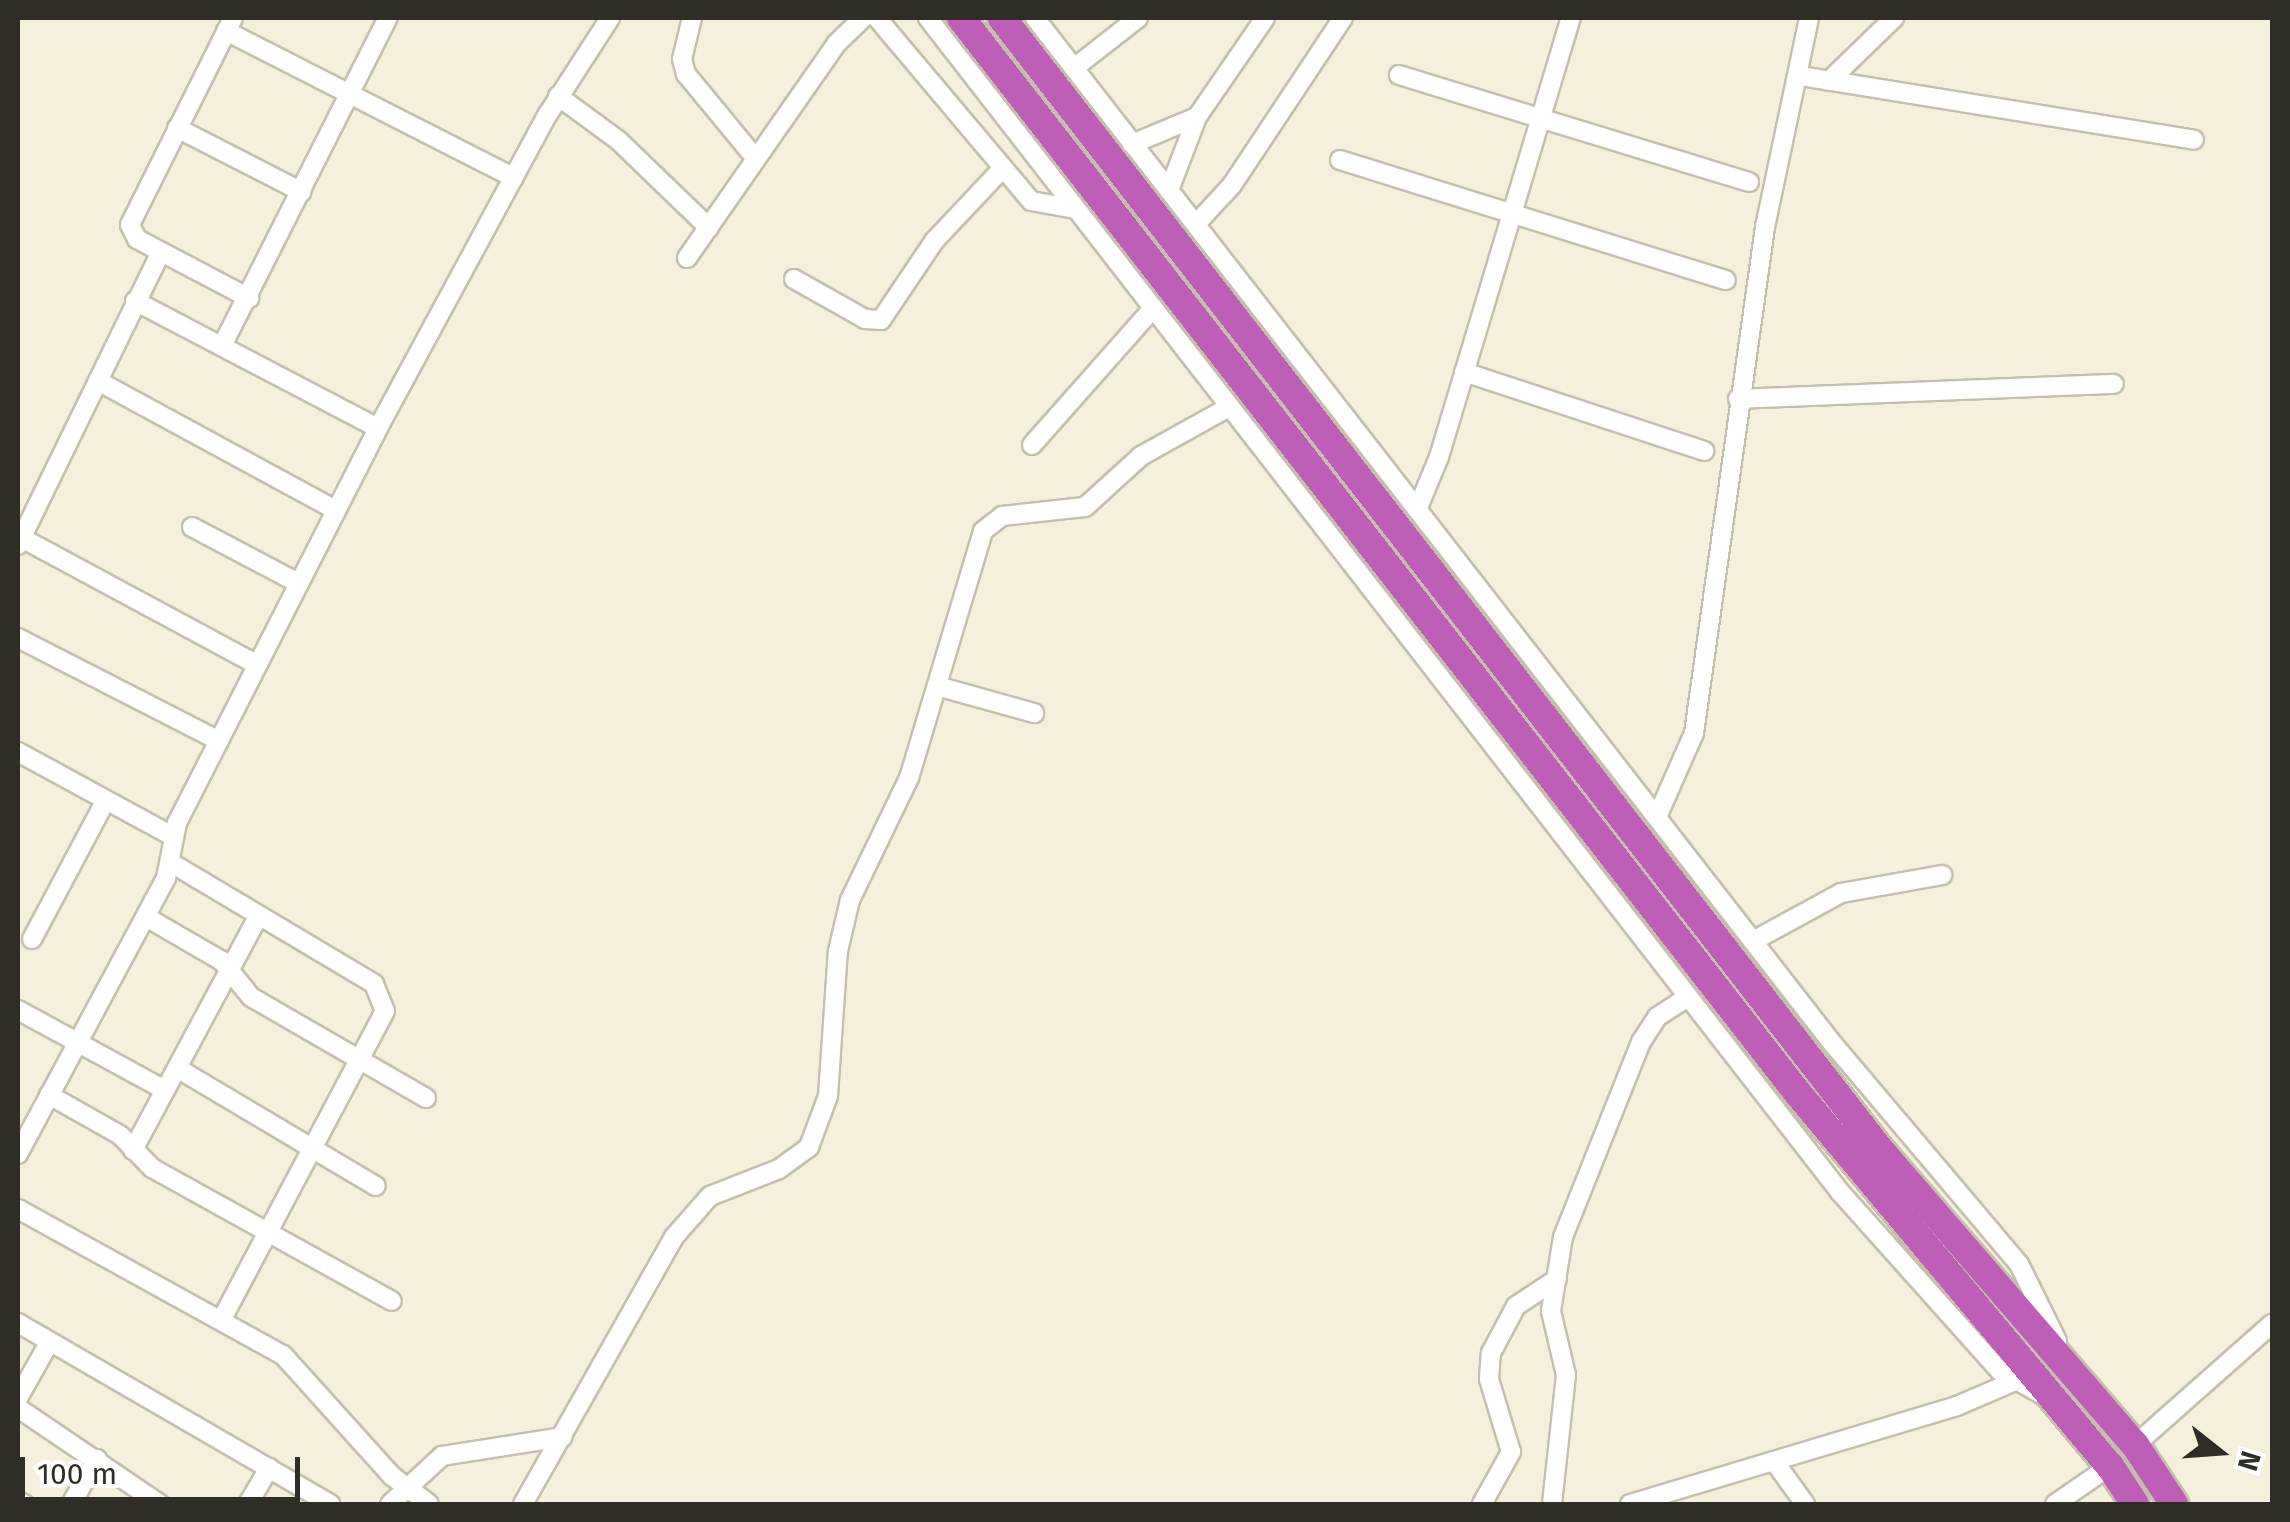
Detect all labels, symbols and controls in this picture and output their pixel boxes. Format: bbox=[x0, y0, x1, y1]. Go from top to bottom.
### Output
north arrow bbox=[2170, 1402, 2270, 1502]
scale bar bbox=[25, 1437, 305, 1499]
text: N bbox=[2231, 1447, 2268, 1475]
text: 100 m bbox=[37, 1456, 117, 1492]

